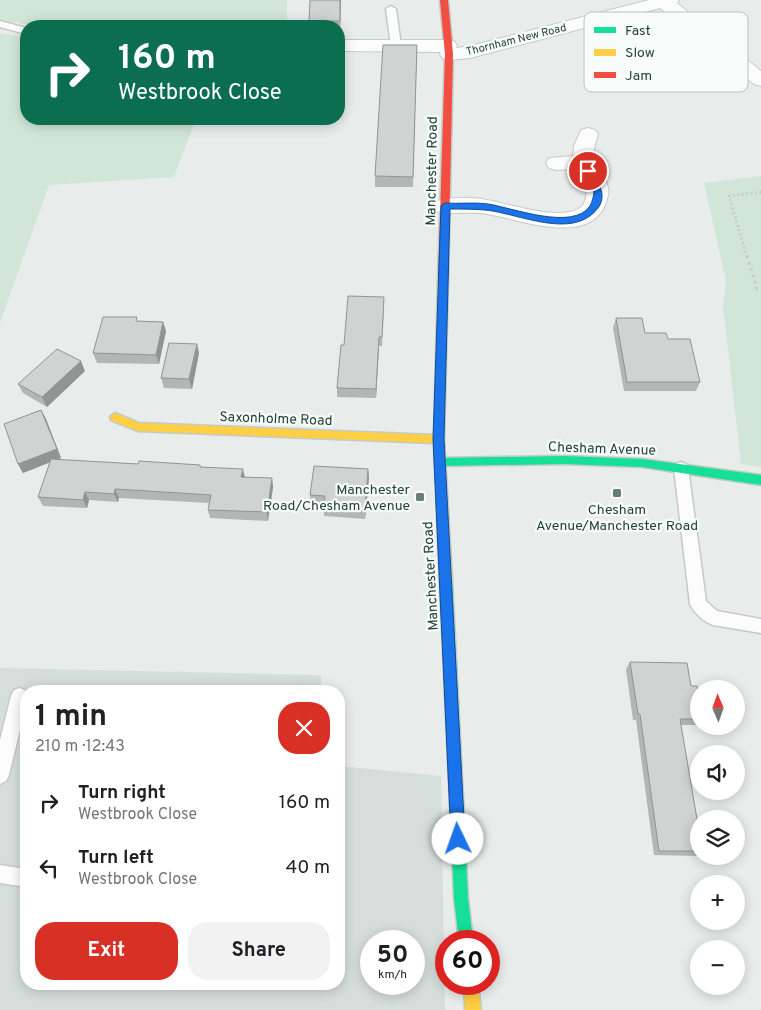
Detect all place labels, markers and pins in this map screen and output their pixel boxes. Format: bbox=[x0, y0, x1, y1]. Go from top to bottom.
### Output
pin bbox=[567, 150, 609, 192]
place label: Manchester Road/Chesham Avenue bbox=[263, 482, 411, 515]
marker: Chesham Avenue/Manchester Road bbox=[611, 487, 623, 499]
marker: Manchester Road/Chesham Avenue bbox=[414, 491, 426, 503]
place label: Chesham Avenue/Manchester Road bbox=[536, 502, 698, 535]

